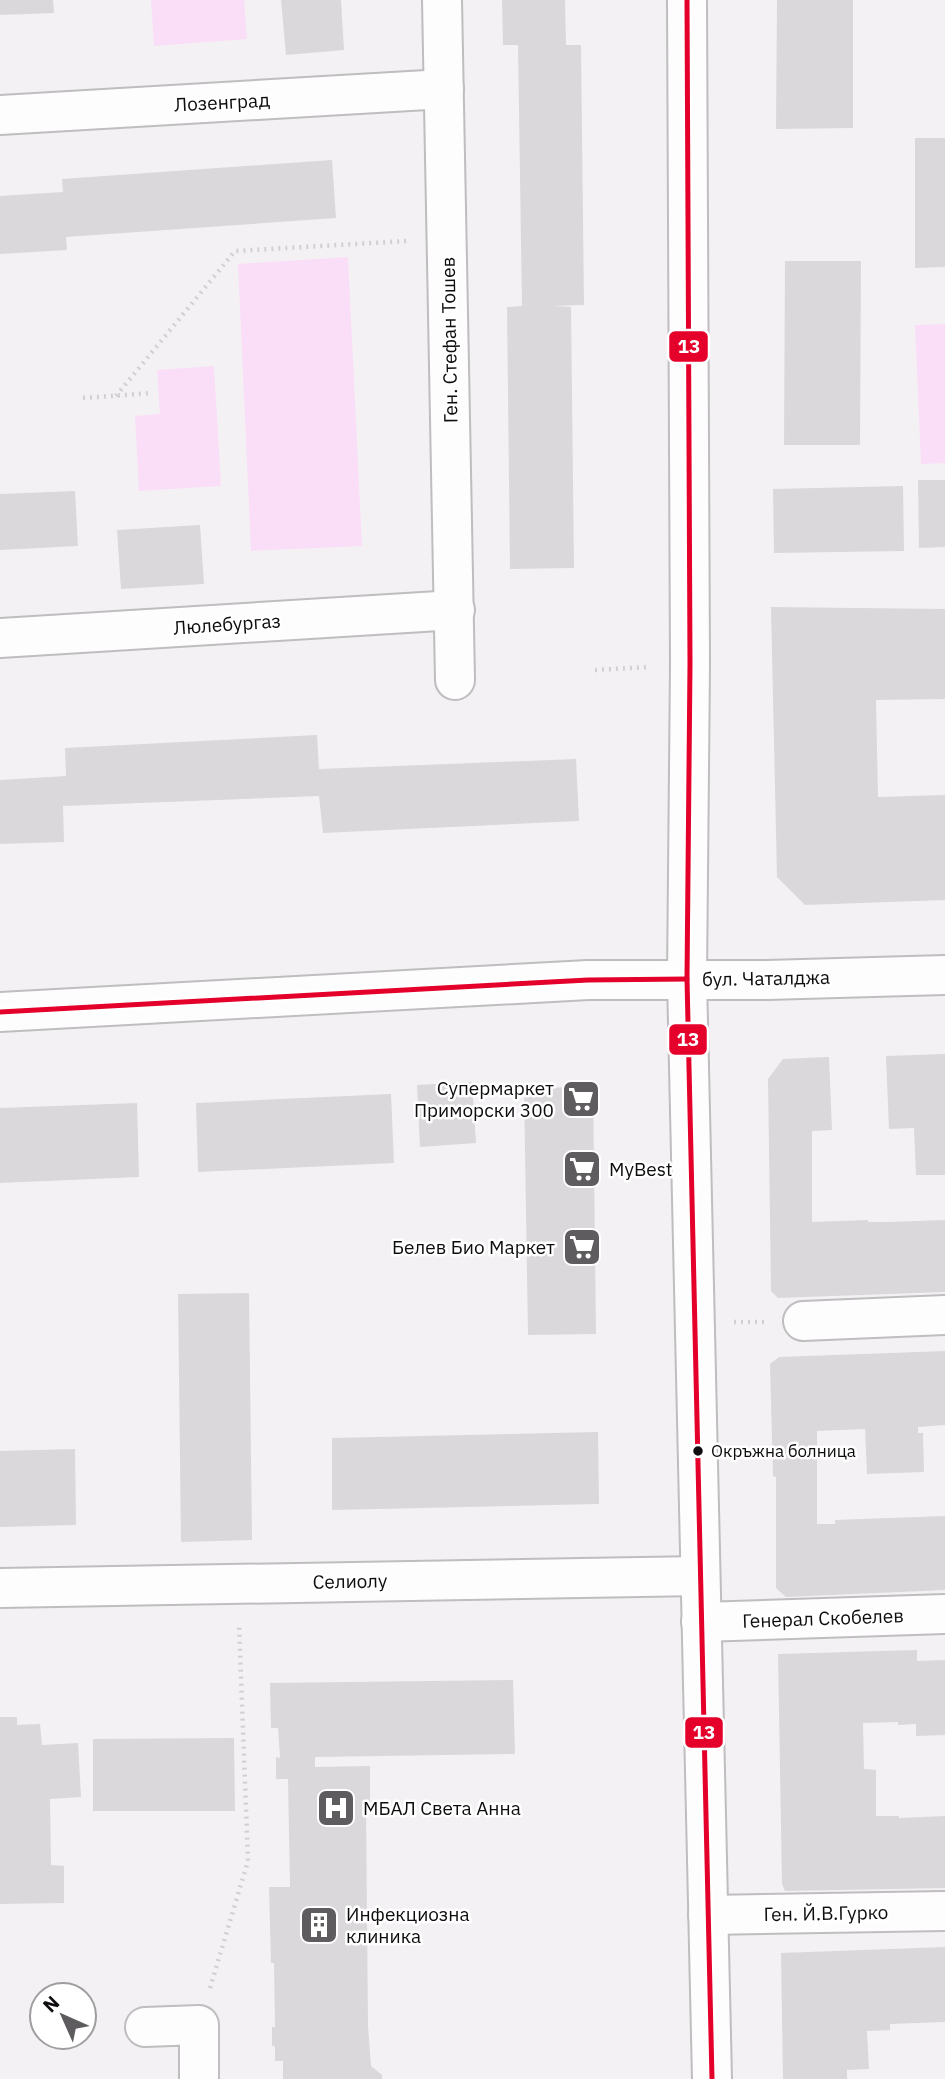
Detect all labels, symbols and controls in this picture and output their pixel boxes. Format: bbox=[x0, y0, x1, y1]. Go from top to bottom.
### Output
street label: Лозенград bbox=[174, 88, 270, 116]
street label: Ген. Стефан Тошев bbox=[436, 257, 462, 423]
line badge: 13 bbox=[668, 330, 709, 363]
text: 13 bbox=[678, 334, 700, 358]
street label: Люлебургаз bbox=[172, 608, 282, 640]
street label: бул. Чаталджа bbox=[702, 965, 830, 991]
line badge: 13 bbox=[668, 1023, 708, 1056]
text: 13 bbox=[677, 1027, 699, 1051]
place label: Супермаркет Приморски 300 bbox=[414, 1076, 554, 1122]
supermarket icon: Супермаркет Приморски 300 bbox=[560, 1078, 602, 1120]
supermarket icon: MyBest bbox=[561, 1148, 603, 1190]
place label: MyBest bbox=[609, 1157, 673, 1181]
supermarket icon: Белев Био Маркет bbox=[561, 1226, 603, 1268]
place label: Белев Био Маркет bbox=[392, 1235, 555, 1259]
place label: Окръжна болница bbox=[711, 1440, 856, 1462]
marker: Окръжна болница bbox=[691, 1444, 705, 1458]
street label: Селиолу bbox=[312, 1568, 388, 1594]
street label: Генерал Скобелев bbox=[742, 1603, 904, 1633]
line badge: 13 bbox=[684, 1716, 724, 1749]
text: 13 bbox=[693, 1720, 715, 1744]
hospital icon: МБАЛ Света Анна bbox=[315, 1787, 357, 1829]
place label: МБАЛ Света Анна bbox=[363, 1796, 521, 1820]
street label: Ген. Й.В.Гурко bbox=[763, 1900, 889, 1926]
place label: Инфекциозна клиника bbox=[346, 1902, 470, 1948]
building icon: Инфекциозна клиника bbox=[298, 1904, 340, 1946]
north arrow bbox=[28, 1981, 98, 2051]
text: N bbox=[38, 1991, 64, 2017]

